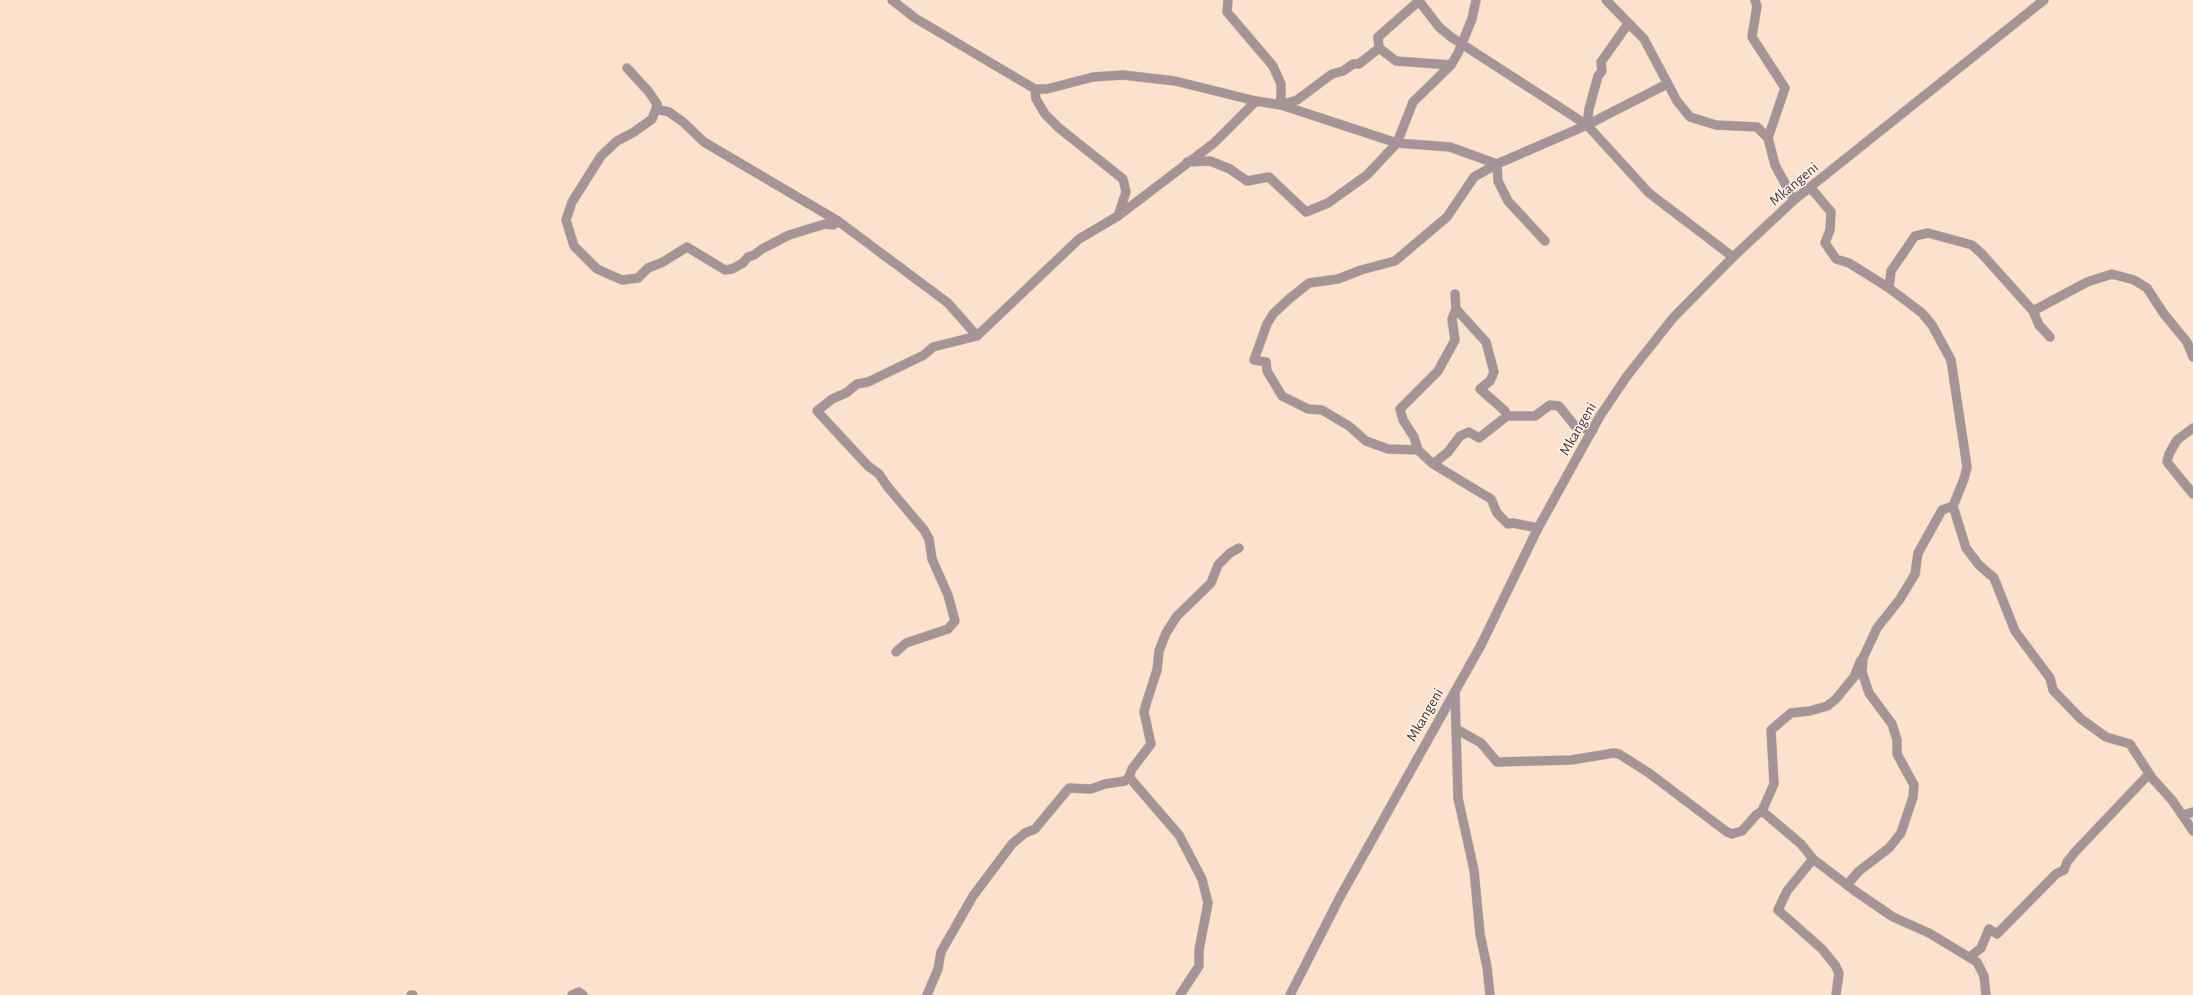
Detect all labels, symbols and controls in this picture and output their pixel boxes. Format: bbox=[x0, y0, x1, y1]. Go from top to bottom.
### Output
street label: Mkangeni bbox=[1766, 158, 1822, 210]
street label: Mkangeni bbox=[1556, 399, 1600, 459]
street label: Mkangeni bbox=[1403, 685, 1447, 745]

